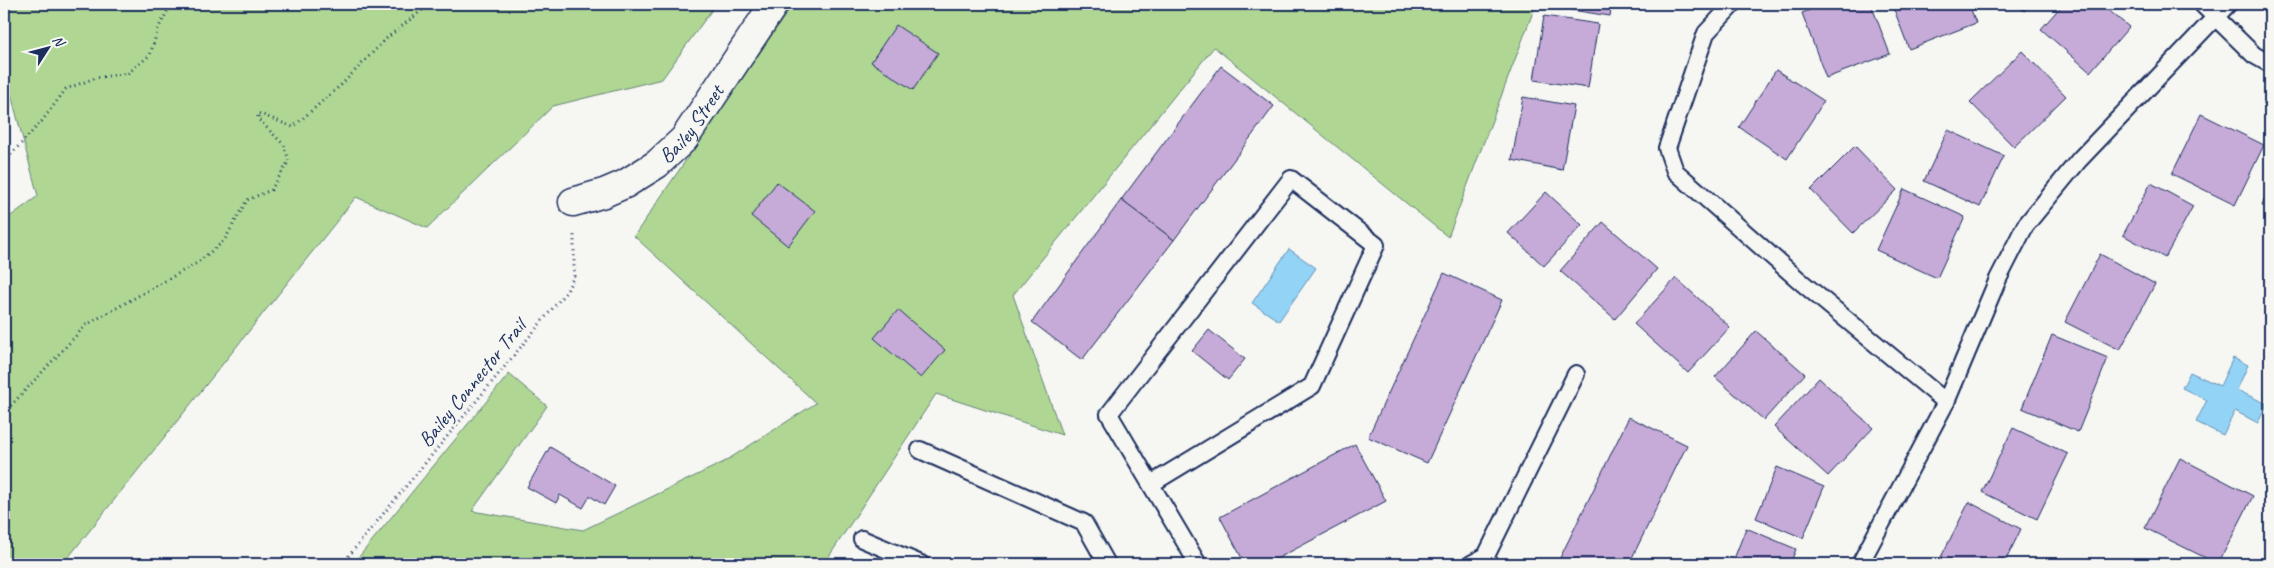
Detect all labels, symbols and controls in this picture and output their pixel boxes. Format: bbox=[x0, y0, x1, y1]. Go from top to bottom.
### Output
north arrow bbox=[22, 22, 72, 72]
text: N bbox=[49, 32, 69, 51]
street label: Bailey Street bbox=[653, 78, 731, 169]
street label: Bailey Connector Trail bbox=[413, 311, 534, 452]

